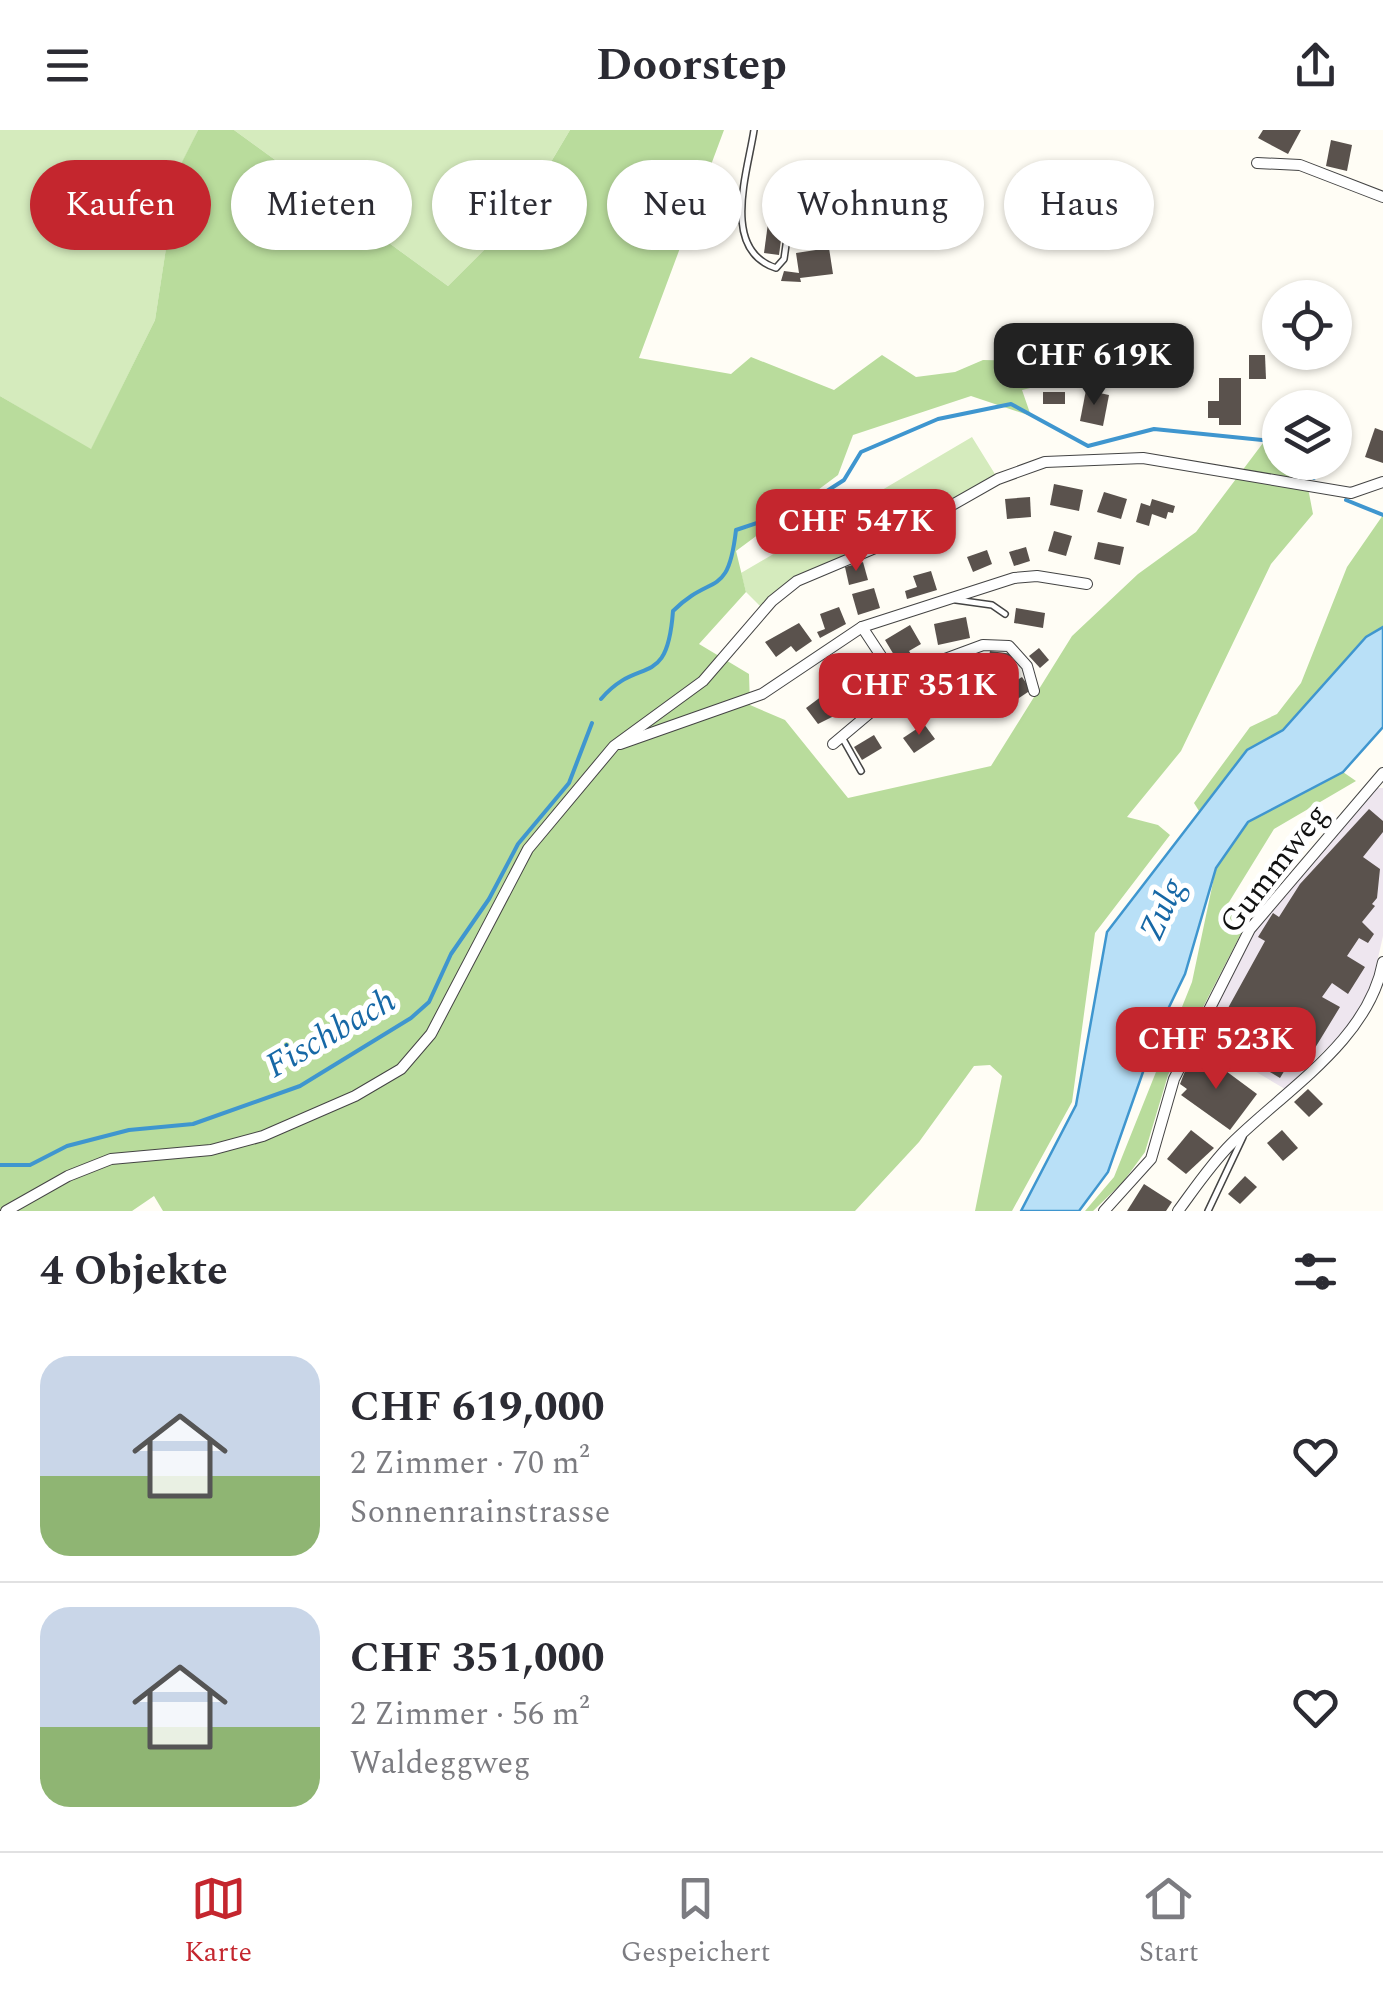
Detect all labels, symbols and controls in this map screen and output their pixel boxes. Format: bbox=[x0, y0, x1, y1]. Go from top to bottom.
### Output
text: Doorstep bbox=[596, 31, 787, 100]
icon: menu bbox=[40, 38, 95, 93]
icon: share bbox=[1288, 38, 1343, 93]
chip: Kaufen bbox=[30, 160, 211, 250]
chip: Mieten bbox=[231, 160, 412, 250]
chip: Filter bbox=[432, 160, 587, 250]
chip: Neu bbox=[607, 160, 742, 250]
chip: Wohnung bbox=[762, 160, 984, 250]
chip: Haus bbox=[1004, 160, 1154, 250]
map controls bbox=[1262, 280, 1352, 480]
button: locate bbox=[1262, 280, 1352, 370]
pin: CHF 619K bbox=[991, 323, 1197, 408]
text: CHF 619K bbox=[1016, 331, 1172, 380]
button: layers bbox=[1262, 390, 1352, 480]
pin: CHF 547K bbox=[753, 489, 959, 574]
text: CHF 547K bbox=[778, 497, 934, 546]
pin: CHF 351K bbox=[816, 653, 1022, 738]
text: CHF 351K bbox=[841, 661, 997, 710]
street label: Gummweg bbox=[1207, 793, 1341, 945]
water label: Zulg bbox=[1125, 869, 1200, 949]
water label: Fischbach bbox=[255, 975, 406, 1092]
pin: CHF 523K bbox=[1113, 1007, 1319, 1092]
text: CHF 523K bbox=[1138, 1015, 1294, 1064]
text: 4 Objekte bbox=[40, 1240, 228, 1303]
icon: filters bbox=[1288, 1244, 1343, 1299]
text: CHF 619,000 bbox=[350, 1376, 605, 1439]
icon: home bbox=[120, 1396, 240, 1516]
icon: heart bbox=[1288, 1429, 1343, 1484]
text: 2 Zimmer · 70 m² bbox=[350, 1439, 590, 1488]
text: Sonnenrainstrasse bbox=[350, 1488, 610, 1537]
text: CHF 351,000 bbox=[350, 1627, 605, 1690]
icon: home bbox=[120, 1647, 240, 1767]
icon: heart bbox=[1288, 1680, 1343, 1735]
text: 2 Zimmer · 56 m² bbox=[350, 1690, 590, 1739]
text: Waldeggweg bbox=[350, 1739, 530, 1788]
tab: Karte bbox=[184, 1871, 252, 1974]
tab: Gespeichert bbox=[621, 1871, 770, 1974]
tab: Start bbox=[1139, 1871, 1199, 1974]

